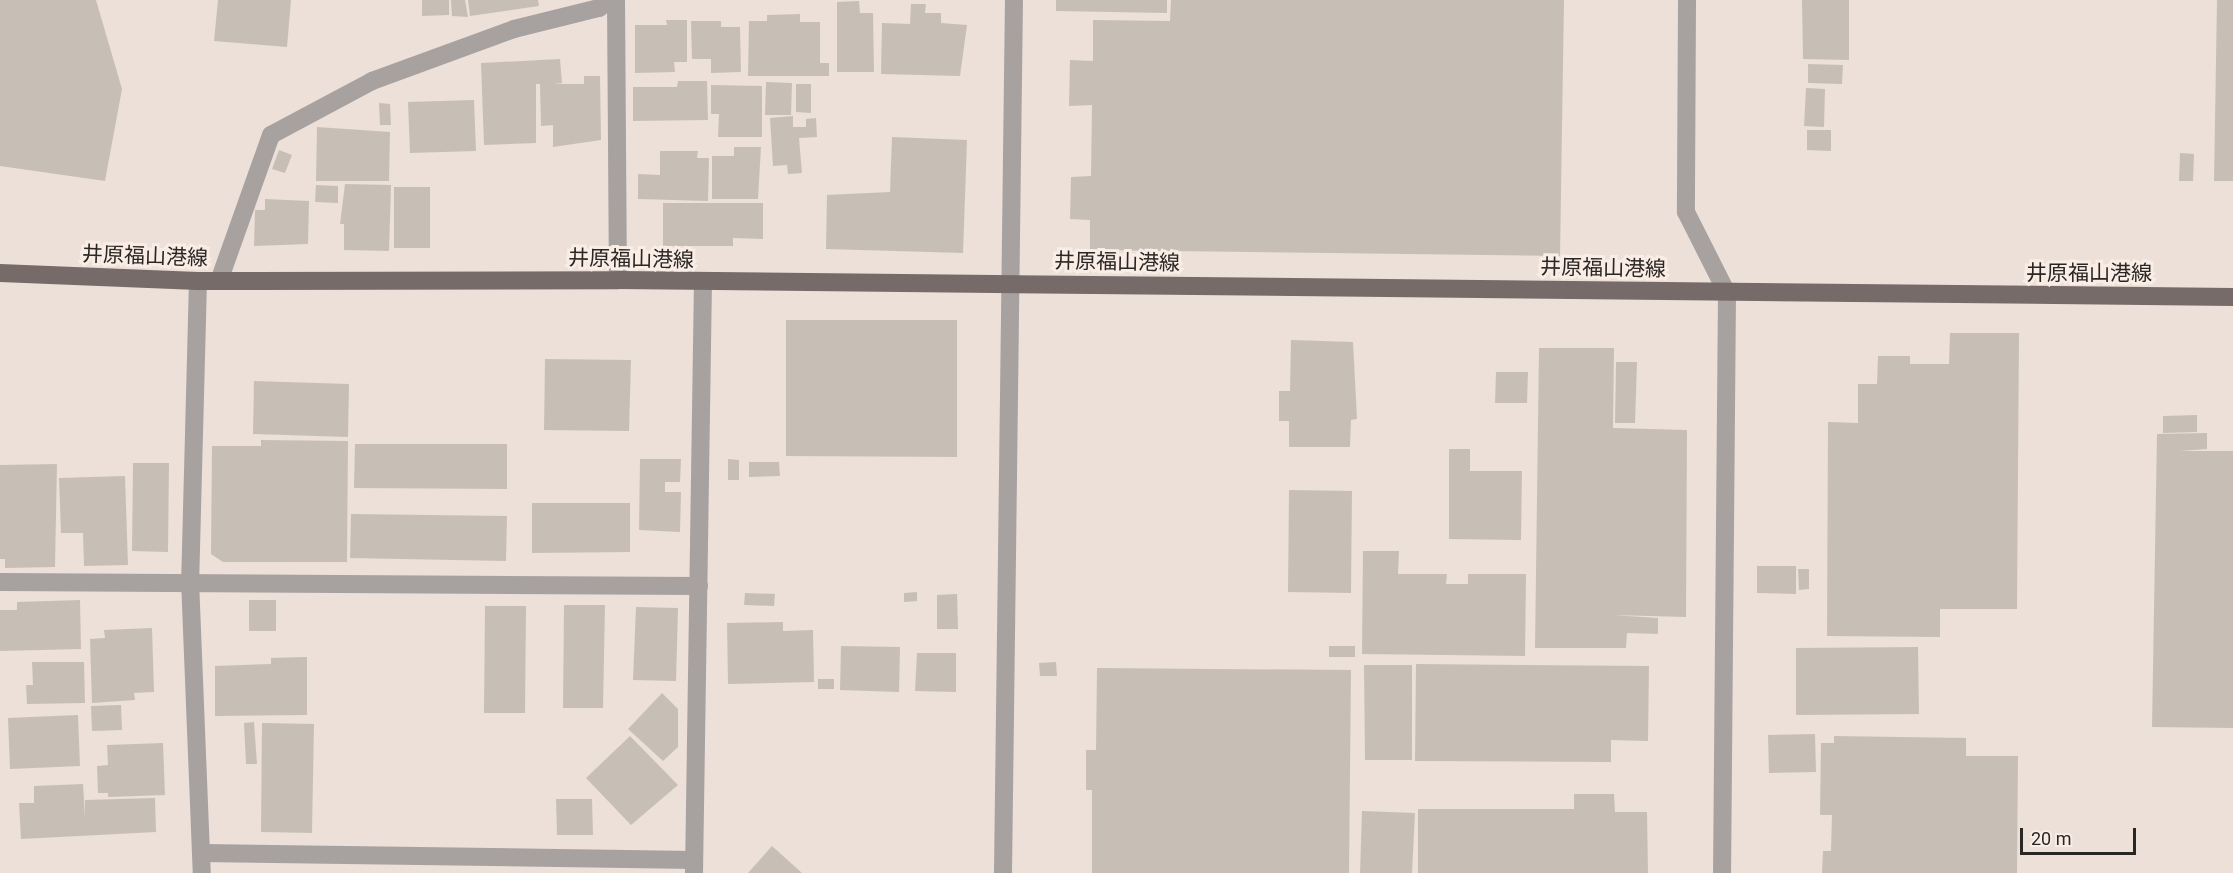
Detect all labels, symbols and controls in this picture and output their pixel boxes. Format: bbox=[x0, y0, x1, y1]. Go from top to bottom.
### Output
street label: 井原福山港線 bbox=[82, 241, 208, 271]
street label: 井原福山港線 bbox=[568, 245, 694, 273]
street label: 井原福山港線 bbox=[1054, 248, 1180, 276]
street label: 井原福山港線 bbox=[1540, 254, 1666, 282]
street label: 井原福山港線 bbox=[2026, 260, 2152, 286]
scale bar bbox=[2023, 816, 2138, 854]
text: 20 m bbox=[2031, 828, 2071, 849]

